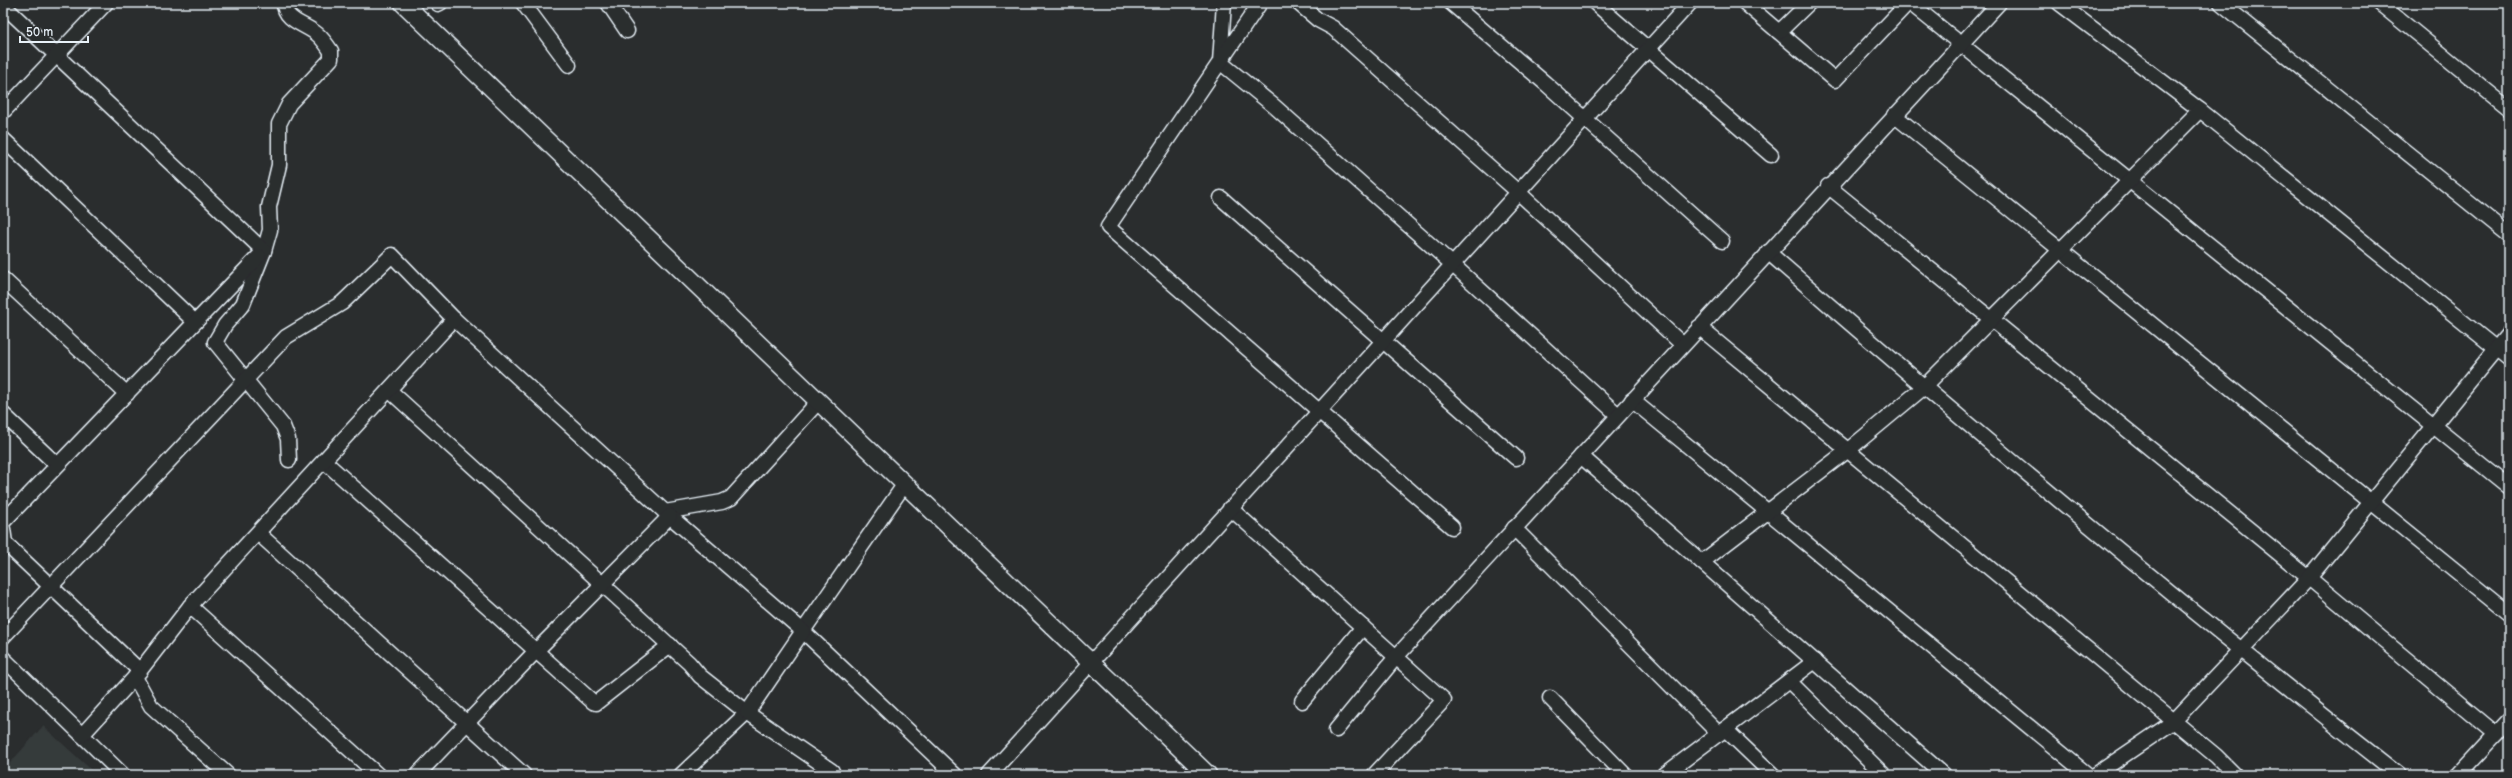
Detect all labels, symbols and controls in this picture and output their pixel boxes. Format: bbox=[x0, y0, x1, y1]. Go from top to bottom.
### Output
scale bar bbox=[20, 18, 88, 44]
text: 50 m bbox=[26, 25, 53, 40]

